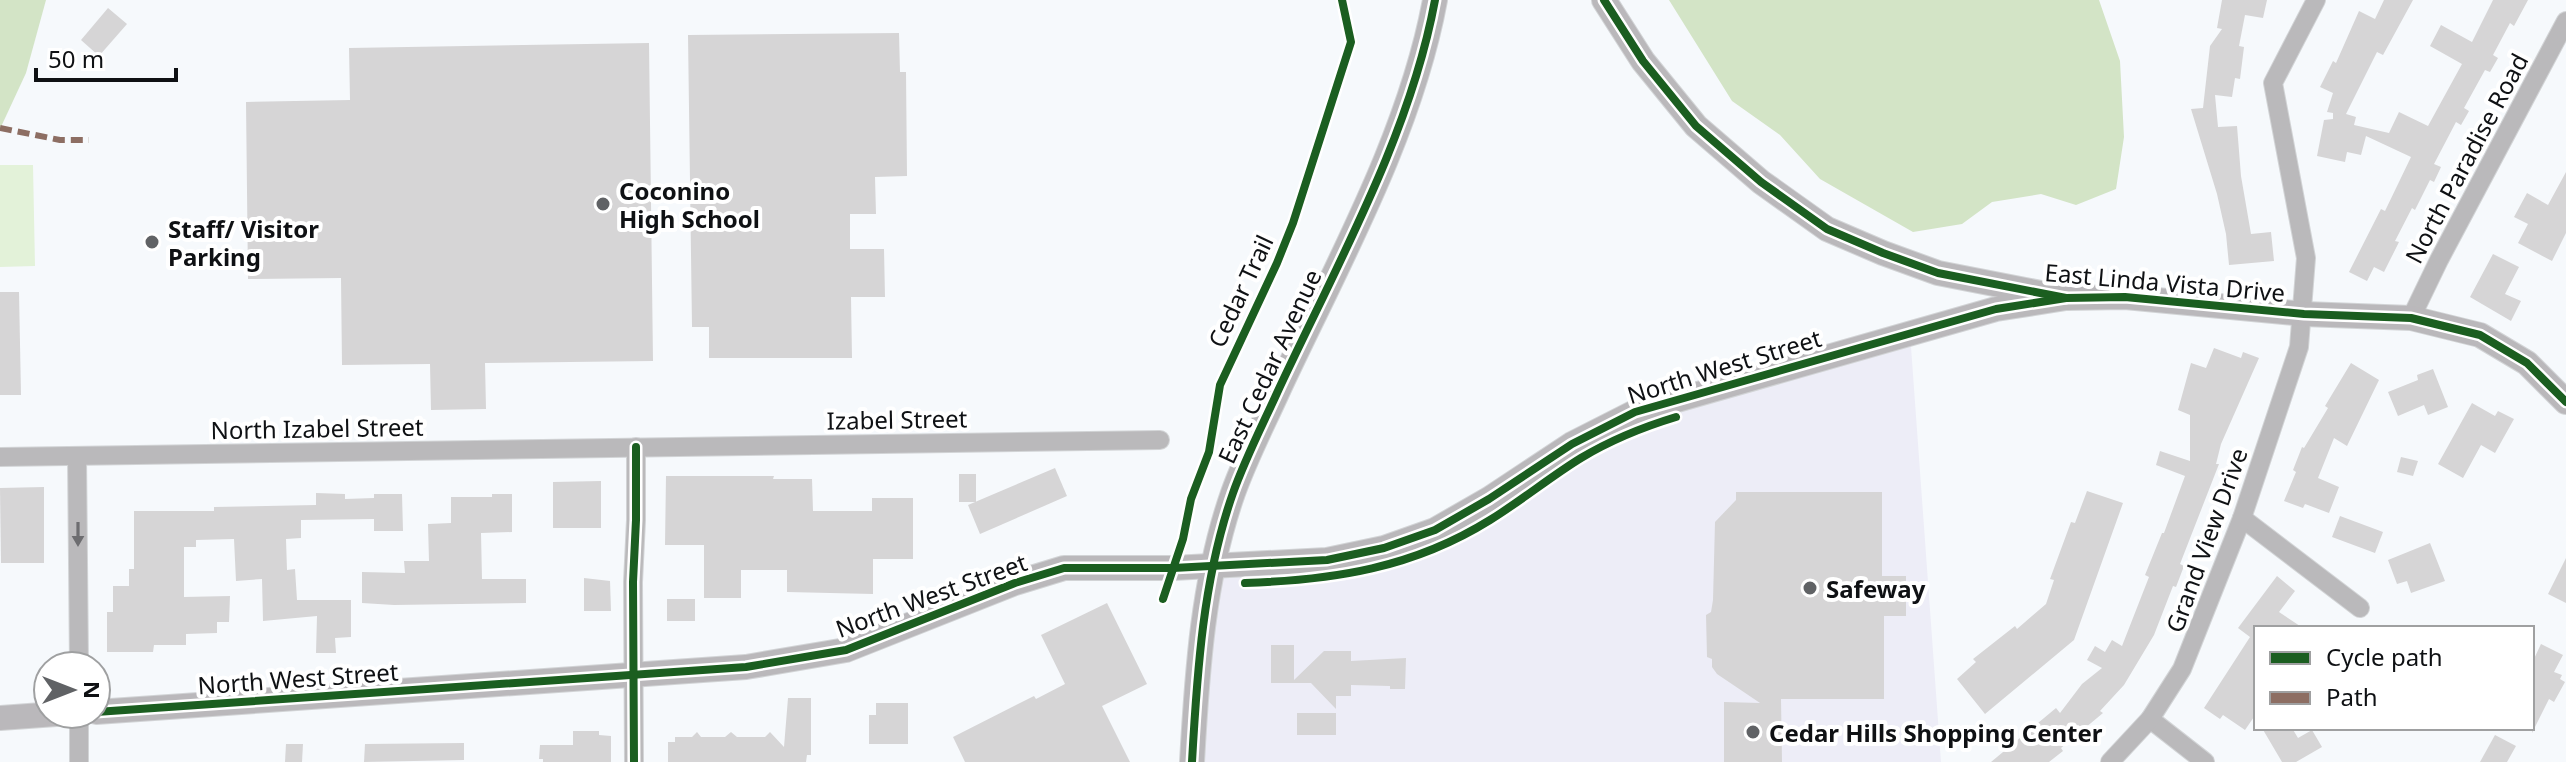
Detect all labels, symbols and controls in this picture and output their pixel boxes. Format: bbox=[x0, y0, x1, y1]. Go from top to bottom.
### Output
scale bar bbox=[36, 32, 176, 82]
text: 50 m bbox=[48, 42, 104, 75]
street label: North Paradise Road bbox=[2397, 47, 2535, 269]
place label: Coconino High School bbox=[619, 174, 760, 235]
marker: Coconino High School bbox=[594, 195, 612, 213]
place label: Staff/ Visitor Parking bbox=[168, 212, 319, 273]
street label: Cedar Trail bbox=[1200, 229, 1280, 353]
marker: Staff/ Visitor Parking bbox=[143, 233, 161, 251]
street label: East Linda Vista Drive bbox=[2043, 255, 2287, 309]
street label: East Cedar Avenue bbox=[1210, 264, 1328, 468]
street label: North West Street bbox=[1623, 321, 1825, 411]
street label: Izabel Street bbox=[826, 401, 968, 437]
street label: North Izabel Street bbox=[210, 410, 424, 446]
street label: Grand View Drive bbox=[2157, 443, 2255, 637]
one-way arrow bbox=[71, 522, 84, 547]
street label: North West Street bbox=[831, 545, 1031, 645]
place label: Safeway bbox=[1826, 572, 1926, 605]
marker: Safeway bbox=[1801, 579, 1819, 597]
legend bbox=[2254, 626, 2534, 730]
text: Cycle path bbox=[2326, 640, 2443, 673]
north arrow bbox=[32, 650, 112, 730]
street label: North West Street bbox=[196, 654, 400, 701]
text: Path bbox=[2326, 680, 2377, 713]
text: N bbox=[78, 681, 108, 699]
place label: Cedar Hills Shopping Center bbox=[1769, 716, 2103, 749]
marker: Cedar Hills Shopping Center bbox=[1744, 723, 1762, 741]

